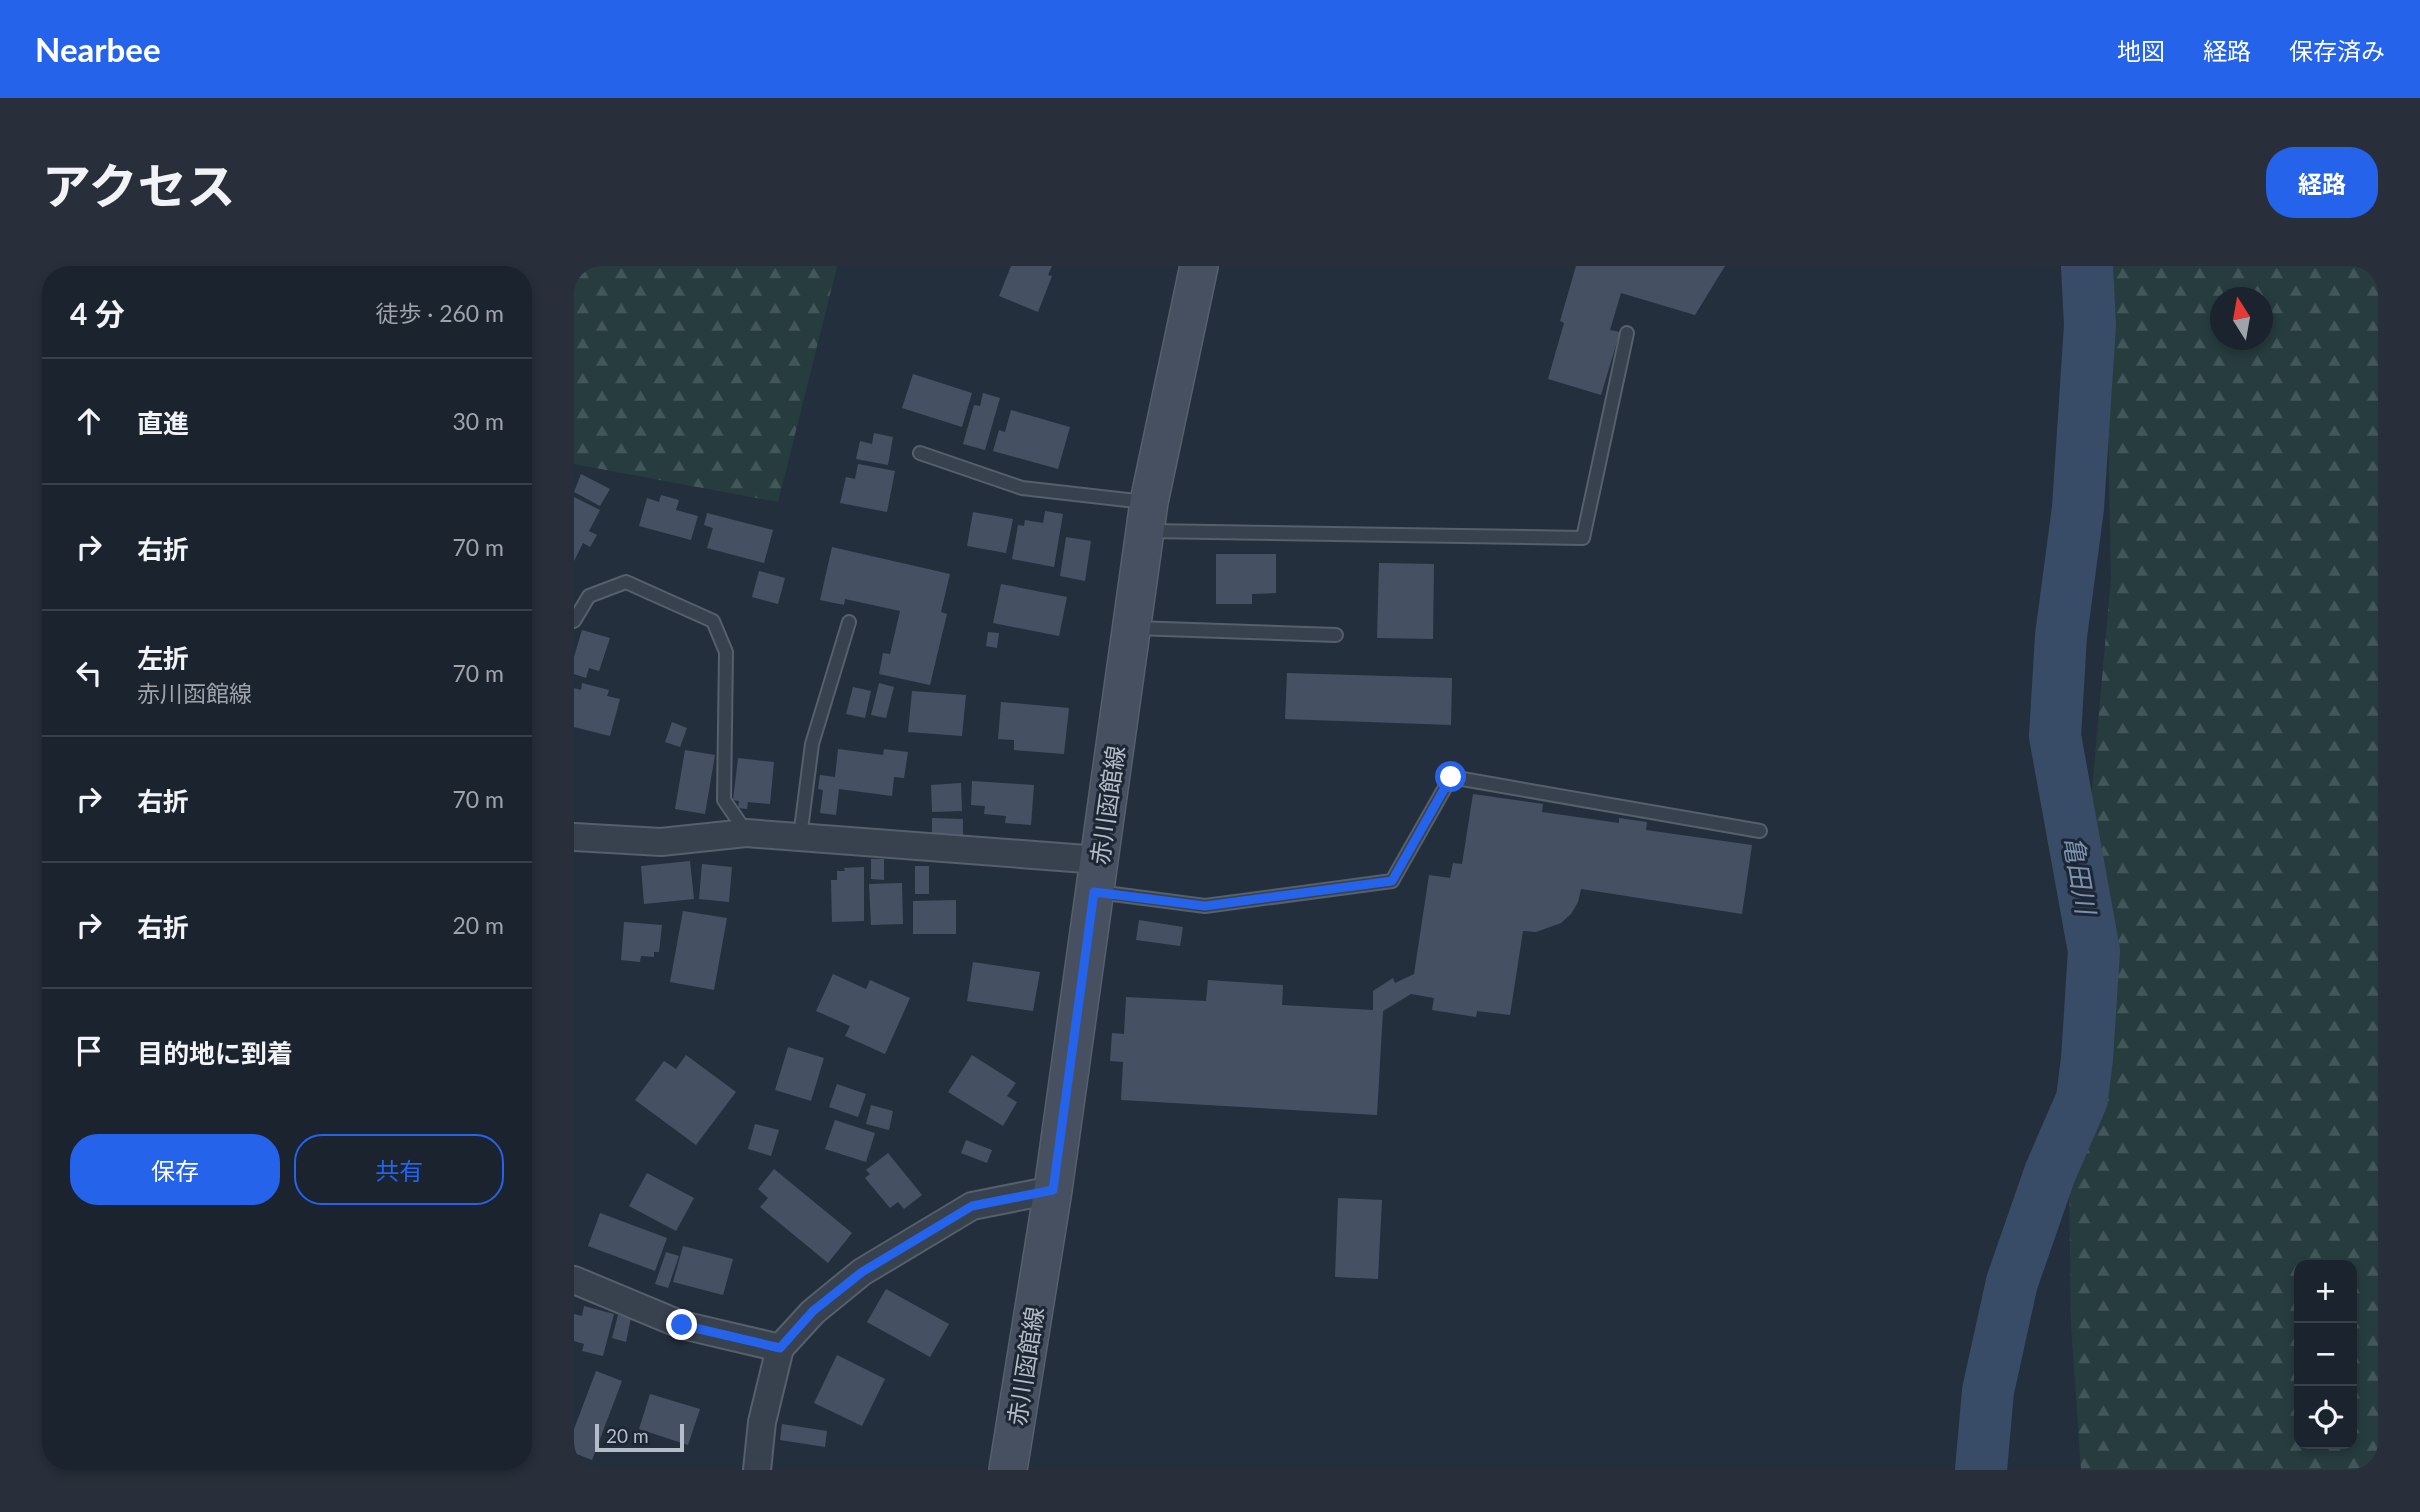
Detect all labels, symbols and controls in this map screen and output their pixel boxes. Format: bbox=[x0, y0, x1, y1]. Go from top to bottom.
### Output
text: Nearbee bbox=[35, 29, 161, 69]
text: 地図 bbox=[2117, 36, 2165, 65]
text: 経路 bbox=[2203, 36, 2251, 65]
text: 保存済み bbox=[2289, 36, 2385, 65]
button: 経路 bbox=[2266, 147, 2378, 218]
text: アクセス bbox=[42, 156, 236, 214]
north arrow bbox=[2210, 287, 2273, 350]
text: 4 分 bbox=[70, 295, 125, 331]
text: 徒歩 · 260 m bbox=[375, 299, 504, 327]
icon: ahead bbox=[70, 402, 108, 440]
text: 直進 bbox=[137, 407, 189, 439]
text: 30 m bbox=[453, 407, 504, 435]
icon: right bbox=[70, 528, 108, 566]
text: 右折 bbox=[137, 533, 189, 565]
text: 70 m bbox=[453, 533, 504, 561]
text: 左折 bbox=[137, 642, 189, 674]
icon: left bbox=[70, 654, 108, 692]
text: 70 m bbox=[453, 659, 504, 687]
text: 赤川函館線 bbox=[137, 679, 252, 707]
street label: 赤川函館線 bbox=[1084, 744, 1130, 866]
route start bbox=[1435, 761, 1466, 792]
icon: right bbox=[70, 780, 108, 818]
text: 右折 bbox=[137, 785, 189, 817]
text: 70 m bbox=[453, 785, 504, 813]
water label: 亀田川 bbox=[2057, 834, 2103, 919]
icon: right bbox=[70, 906, 108, 944]
text: 右折 bbox=[137, 911, 189, 943]
text: 20 m bbox=[453, 911, 504, 939]
icon: arrive bbox=[70, 1032, 108, 1070]
text: 目的地に到着 bbox=[137, 1037, 293, 1069]
button: 保存 bbox=[70, 1134, 280, 1205]
button: 共有 bbox=[294, 1134, 504, 1205]
map controls bbox=[2294, 1260, 2357, 1449]
button: + bbox=[2294, 1260, 2357, 1323]
street label: 赤川函館線 bbox=[1001, 1304, 1049, 1428]
route end bbox=[666, 1309, 697, 1340]
button: − bbox=[2294, 1323, 2357, 1386]
button: locate bbox=[2294, 1386, 2357, 1449]
scale bar bbox=[595, 1421, 684, 1453]
text: 20 m bbox=[606, 1424, 649, 1447]

